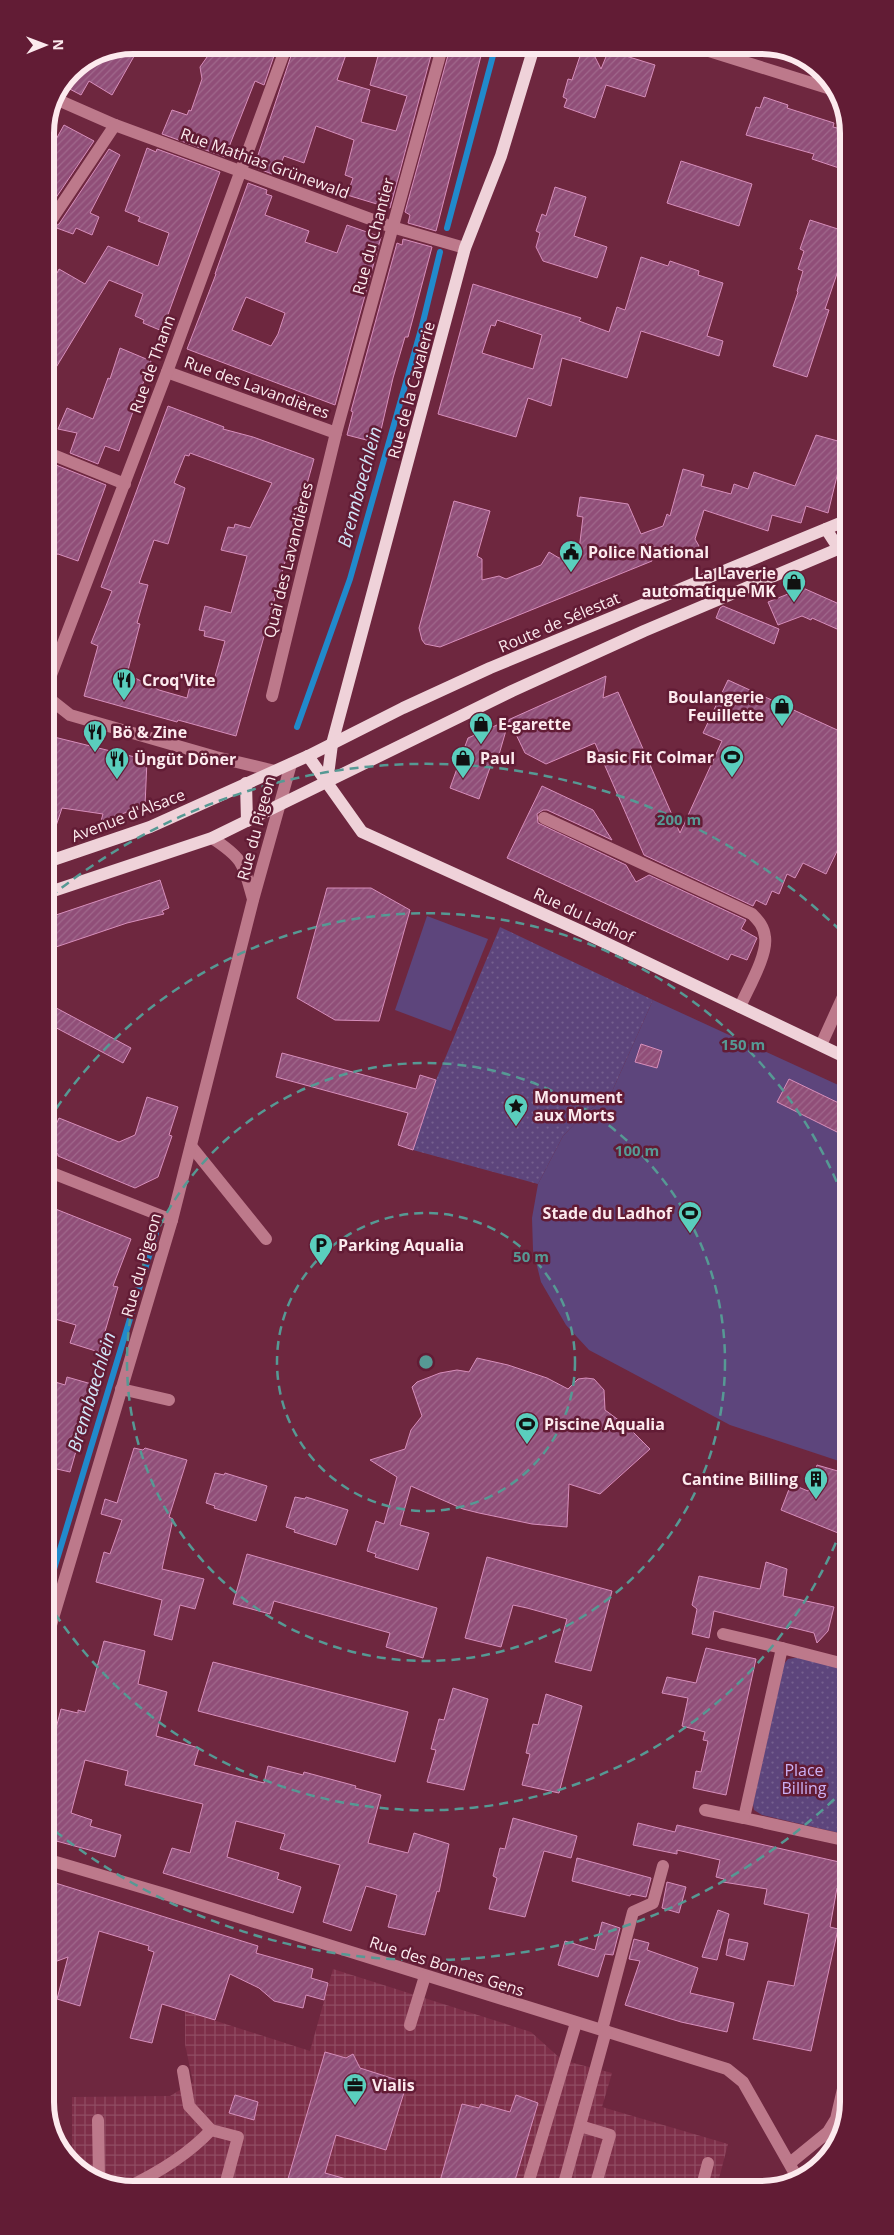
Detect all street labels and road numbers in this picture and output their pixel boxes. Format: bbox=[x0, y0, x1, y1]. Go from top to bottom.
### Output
street label: Rue Mathias Grünewald bbox=[177, 122, 353, 204]
street label: Rue du Chantier bbox=[347, 175, 399, 297]
street label: Rue de Thann bbox=[124, 312, 180, 416]
street label: Rue de la Cavalerie bbox=[382, 319, 440, 461]
street label: Rue des Lavandières bbox=[181, 350, 333, 424]
street label: Quai des Lavandières bbox=[258, 480, 318, 640]
street label: Route de Sélestat bbox=[495, 586, 623, 657]
street label: Rue du Pigeon bbox=[231, 773, 281, 883]
street label: Avenue d'Alsace bbox=[68, 783, 188, 847]
street label: Rue du Ladhof bbox=[530, 882, 639, 949]
street label: Rue du Pigeon bbox=[116, 1210, 166, 1320]
street label: Rue des Bonnes Gens bbox=[367, 1931, 527, 2001]

